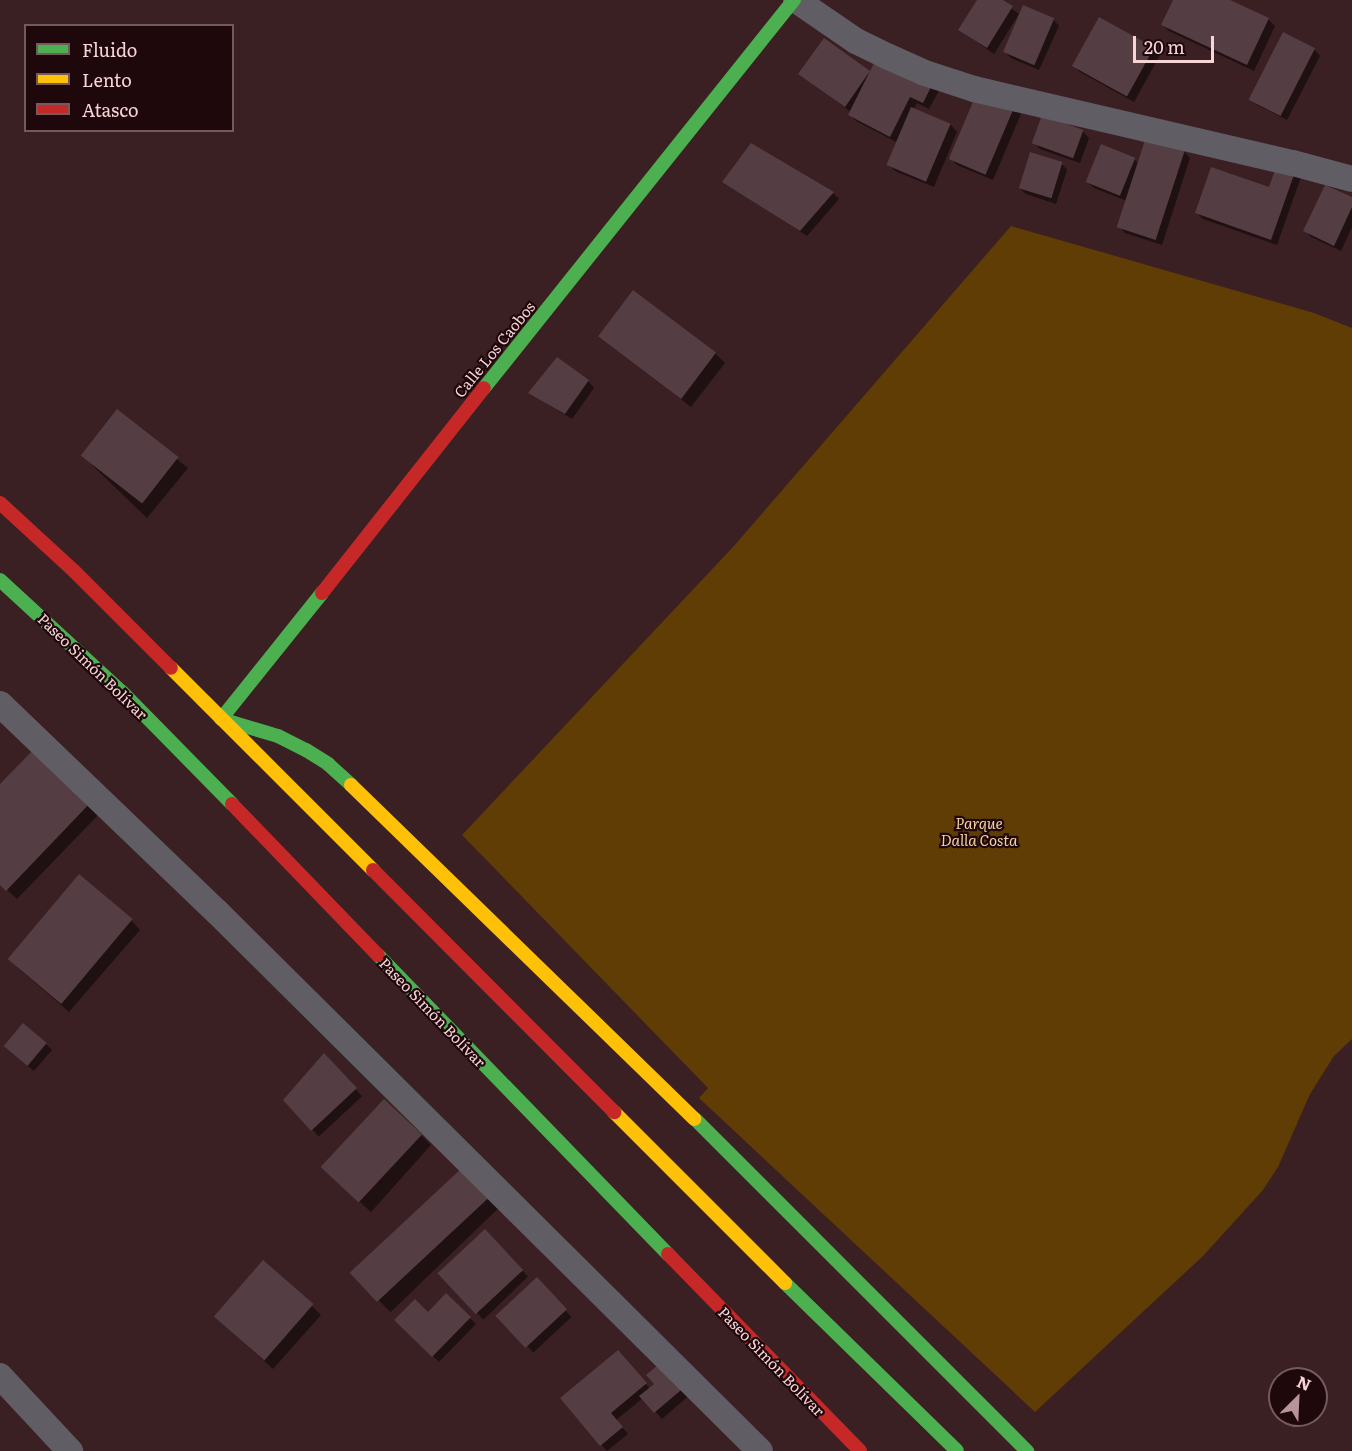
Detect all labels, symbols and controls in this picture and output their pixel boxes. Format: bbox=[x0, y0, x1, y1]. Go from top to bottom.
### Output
legend bbox=[24, 24, 234, 132]
scale bar bbox=[1136, 24, 1217, 62]
text: 20 m bbox=[1144, 33, 1185, 60]
text: Fluido bbox=[82, 36, 137, 63]
text: Lento bbox=[82, 66, 132, 93]
text: Atasco bbox=[82, 96, 139, 123]
street label: Calle Los Caobos bbox=[450, 297, 538, 401]
street label: Paseo Simón Bolívar bbox=[35, 609, 151, 723]
park label: Parque Dalla Costa bbox=[940, 813, 1018, 848]
street label: Paseo Simón Bolívar bbox=[376, 954, 490, 1070]
street label: Paseo Simón Bolívar bbox=[715, 1303, 829, 1419]
north arrow bbox=[1268, 1367, 1328, 1427]
text: N bbox=[1293, 1369, 1316, 1396]

